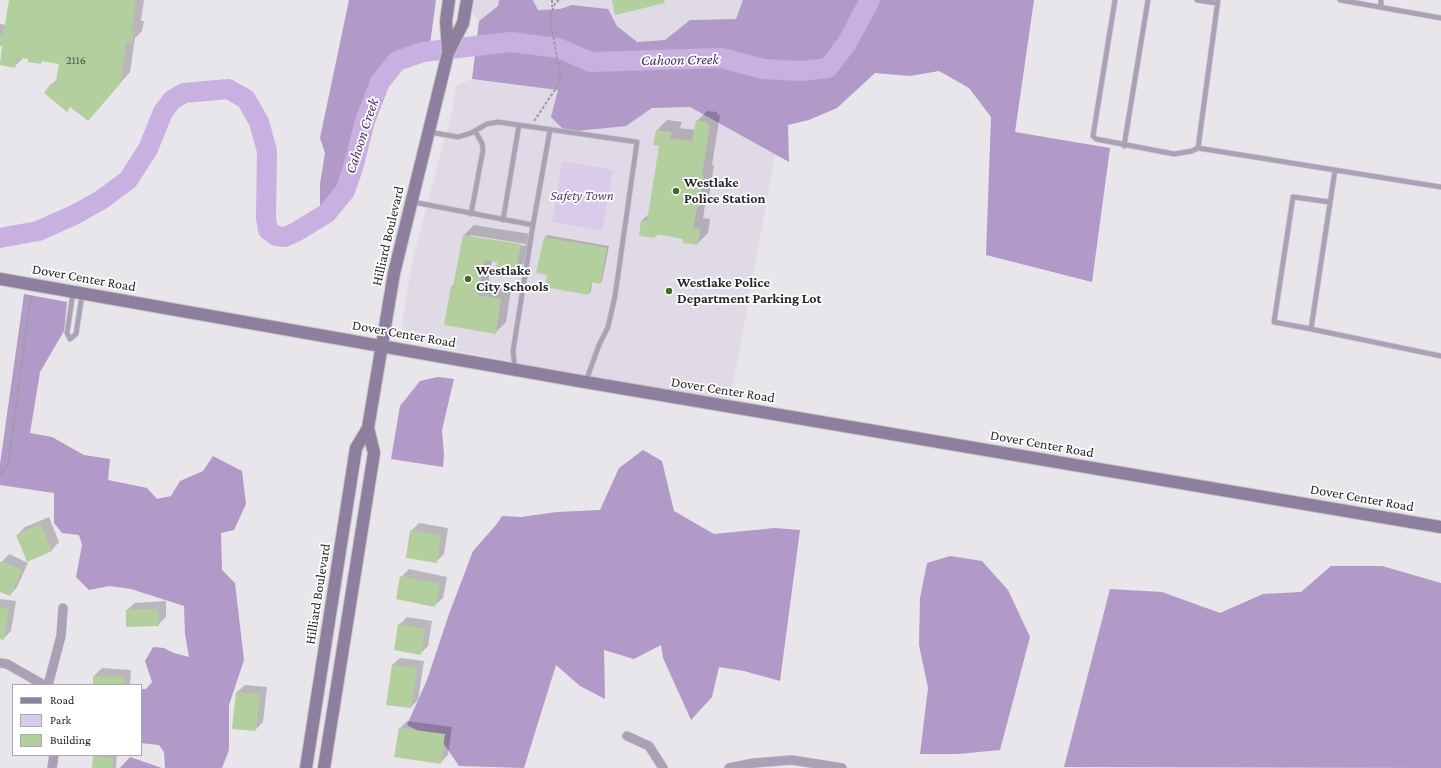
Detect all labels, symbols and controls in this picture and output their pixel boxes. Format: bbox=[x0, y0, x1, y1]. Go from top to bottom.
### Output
water label: Cahoon Creek bbox=[641, 50, 719, 70]
house number: 2116 bbox=[66, 53, 86, 67]
water label: Cahoon Creek bbox=[341, 96, 383, 176]
place label: Westlake Police Station bbox=[684, 175, 766, 208]
street label: Hilliard Boulevard bbox=[368, 185, 408, 287]
marker: Westlake Police Station bbox=[671, 186, 681, 196]
park label: Safety Town bbox=[550, 188, 614, 204]
street label: Dover Center Road bbox=[31, 261, 137, 295]
place label: Westlake City Schools bbox=[476, 263, 549, 296]
marker: Westlake City Schools bbox=[463, 274, 473, 284]
place label: Westlake Police Department Parking Lot bbox=[677, 275, 822, 308]
marker: Westlake Police Department Parking Lot bbox=[664, 286, 674, 296]
street label: Dover Center Road bbox=[351, 317, 457, 351]
street label: Dover Center Road bbox=[670, 374, 776, 406]
street label: Dover Center Road bbox=[989, 427, 1095, 461]
street label: Dover Center Road bbox=[1309, 481, 1415, 515]
street label: Hilliard Boulevard bbox=[302, 542, 334, 646]
legend bbox=[12, 684, 142, 756]
text: Road bbox=[50, 693, 74, 707]
text: Park bbox=[50, 713, 71, 727]
text: Building bbox=[50, 733, 91, 747]

